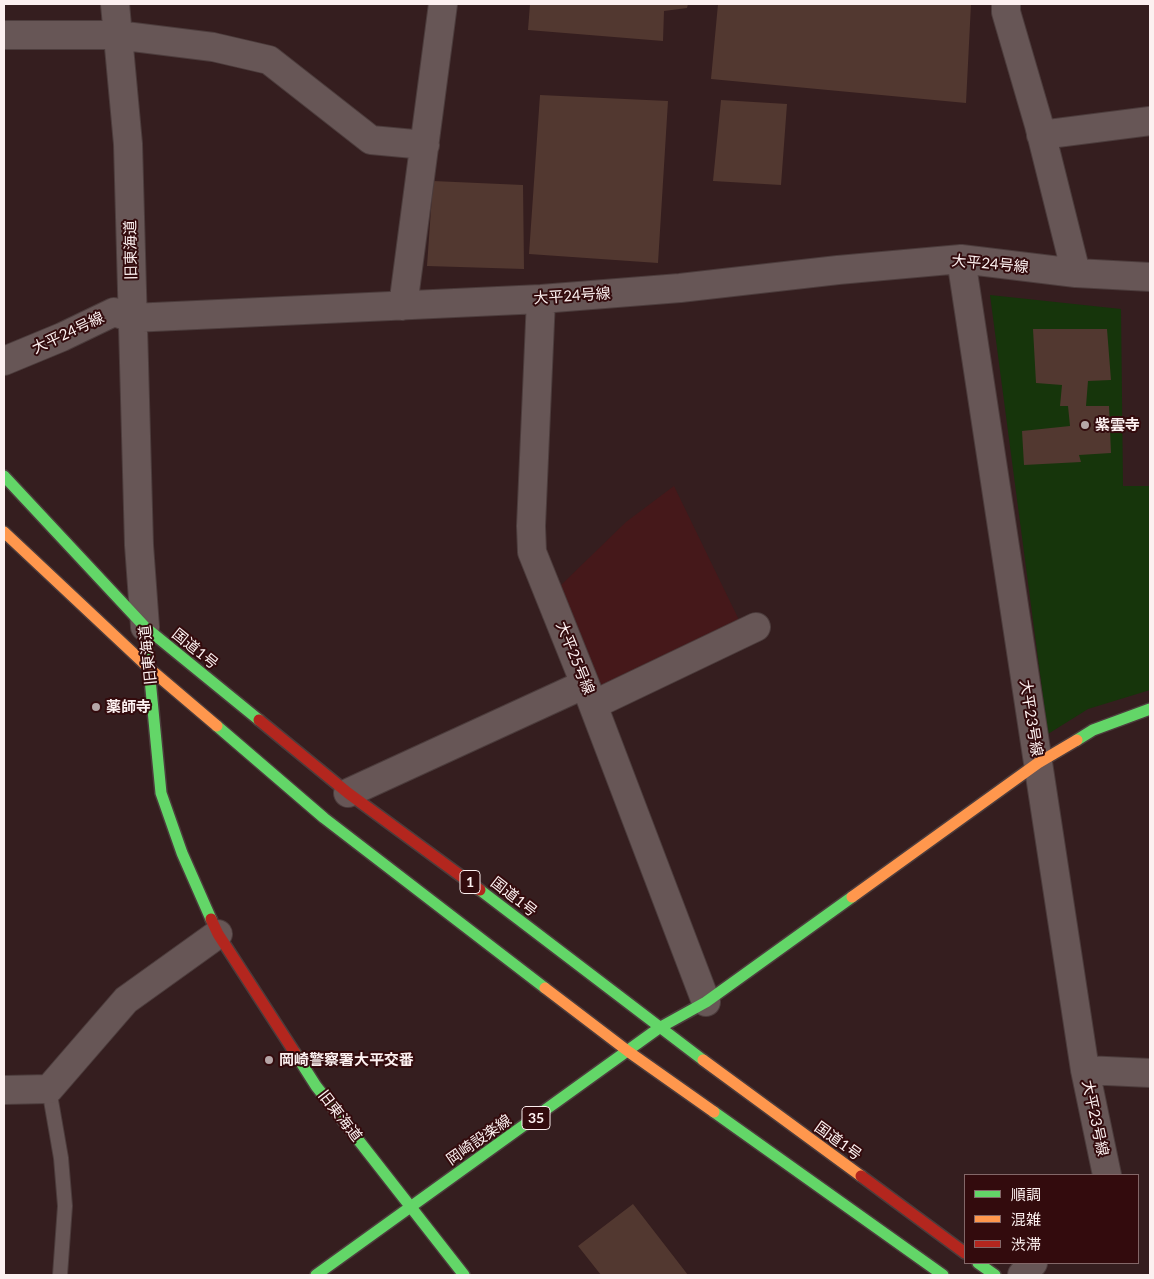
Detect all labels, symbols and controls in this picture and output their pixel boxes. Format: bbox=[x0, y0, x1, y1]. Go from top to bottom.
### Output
street label: 旧東海道 bbox=[121, 220, 141, 280]
street label: 大平24号線 bbox=[951, 252, 1029, 276]
street label: 大平24号線 bbox=[533, 284, 611, 308]
street label: 大平24号線 bbox=[29, 308, 107, 358]
place label: 紫雲寺 bbox=[1095, 416, 1140, 434]
marker: 紫雲寺 bbox=[1079, 419, 1091, 431]
street label: 大平25号線 bbox=[552, 619, 598, 697]
street label: 旧東海道 bbox=[136, 624, 160, 686]
street label: 国道1号 bbox=[168, 625, 222, 673]
street label: 大平23号線 bbox=[1016, 678, 1046, 758]
place label: 薬師寺 bbox=[106, 698, 151, 716]
marker: 薬師寺 bbox=[90, 701, 102, 713]
road number: 1 bbox=[460, 870, 480, 894]
street label: 国道1号 bbox=[487, 873, 541, 921]
place label: 岡崎警察署大平交番 bbox=[279, 1051, 414, 1069]
marker: 岡崎警察署大平交番 bbox=[263, 1054, 275, 1066]
street label: 大平23号線 bbox=[1078, 1078, 1112, 1158]
street label: 旧東海道 bbox=[314, 1087, 366, 1145]
road number: 35 bbox=[522, 1106, 550, 1130]
street label: 岡崎設楽線 bbox=[443, 1111, 515, 1169]
street label: 国道1号 bbox=[811, 1118, 865, 1164]
legend bbox=[964, 1174, 1139, 1264]
text: 順調 bbox=[1011, 1185, 1041, 1203]
text: 混雑 bbox=[1011, 1210, 1041, 1228]
text: 渋滞 bbox=[1011, 1235, 1041, 1253]

